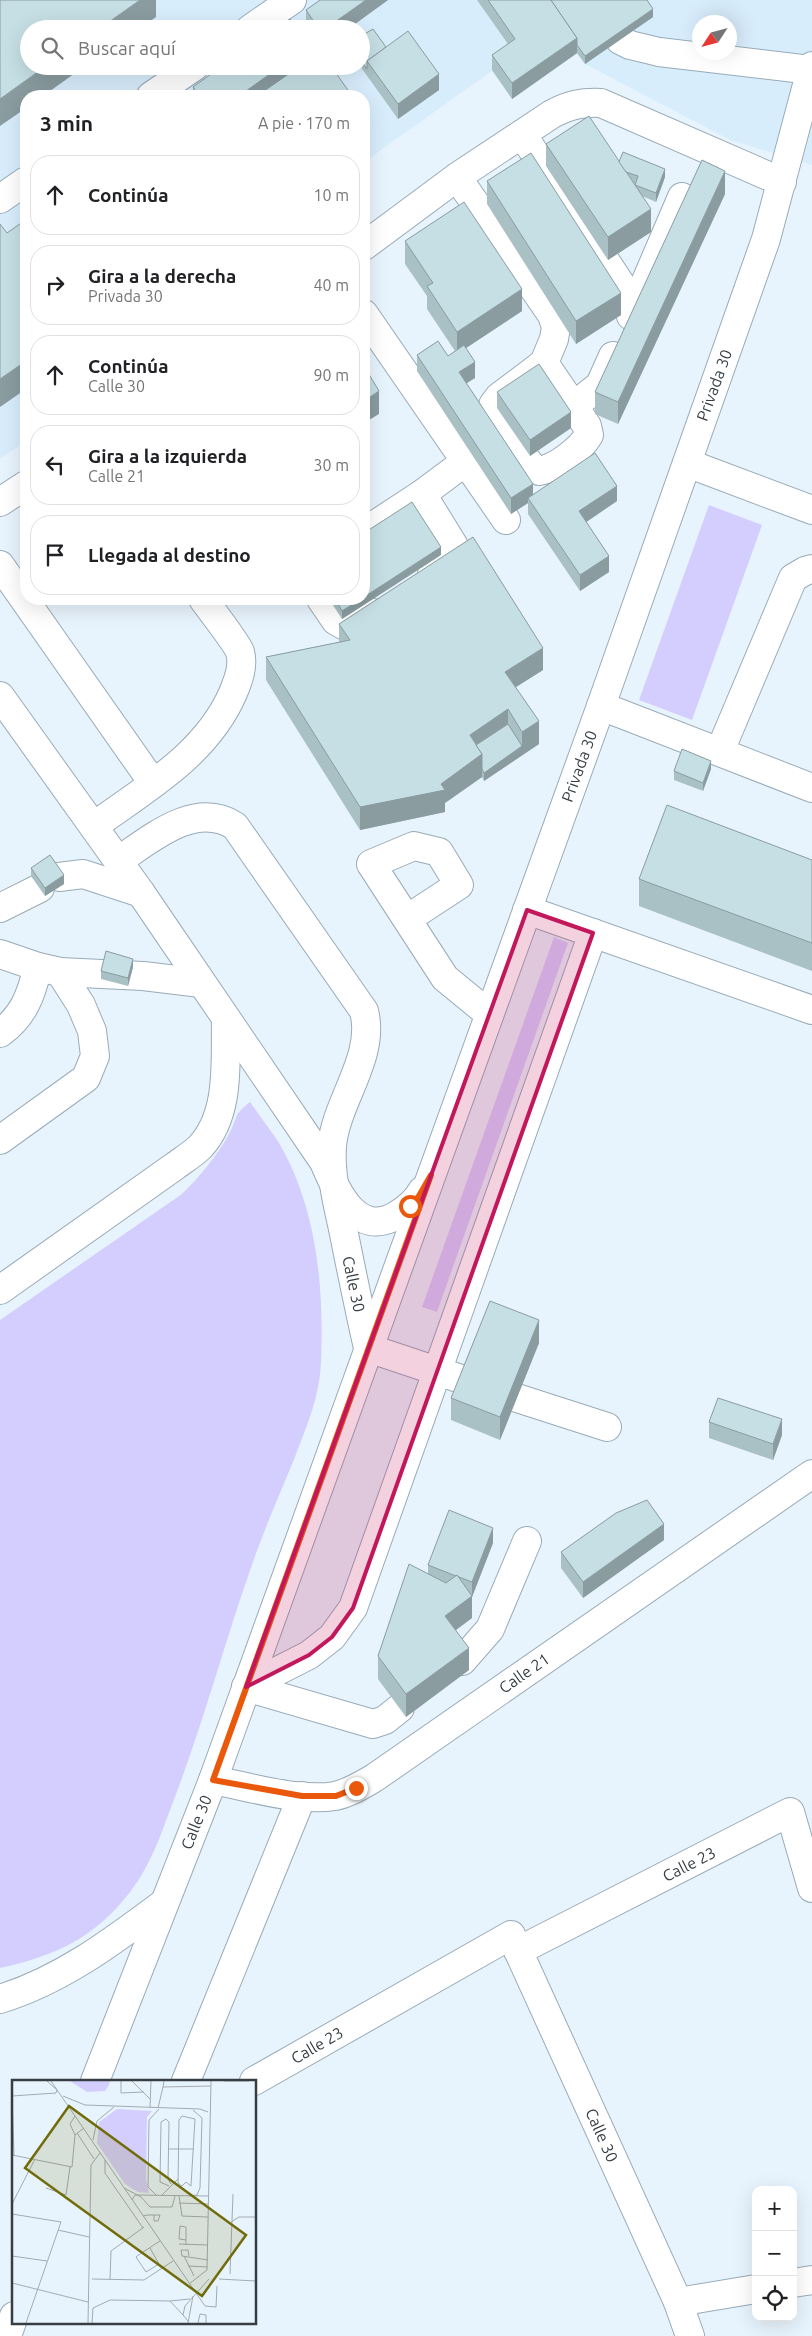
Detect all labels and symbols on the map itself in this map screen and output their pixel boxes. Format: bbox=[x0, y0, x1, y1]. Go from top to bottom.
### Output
north arrow bbox=[692, 15, 737, 60]
street label: Privada 30 bbox=[693, 347, 735, 423]
street label: Privada 30 bbox=[558, 728, 600, 804]
route start bbox=[399, 1195, 422, 1218]
street label: Calle 30 bbox=[339, 1254, 369, 1314]
street label: Calle 21 bbox=[495, 1649, 553, 1697]
route end bbox=[345, 1777, 368, 1800]
street label: Calle 30 bbox=[177, 1792, 215, 1852]
street label: Calle 23 bbox=[660, 1843, 718, 1885]
street label: Calle 23 bbox=[288, 2023, 346, 2067]
inset map bbox=[12, 2080, 256, 2324]
street label: Calle 30 bbox=[582, 2105, 622, 2165]

